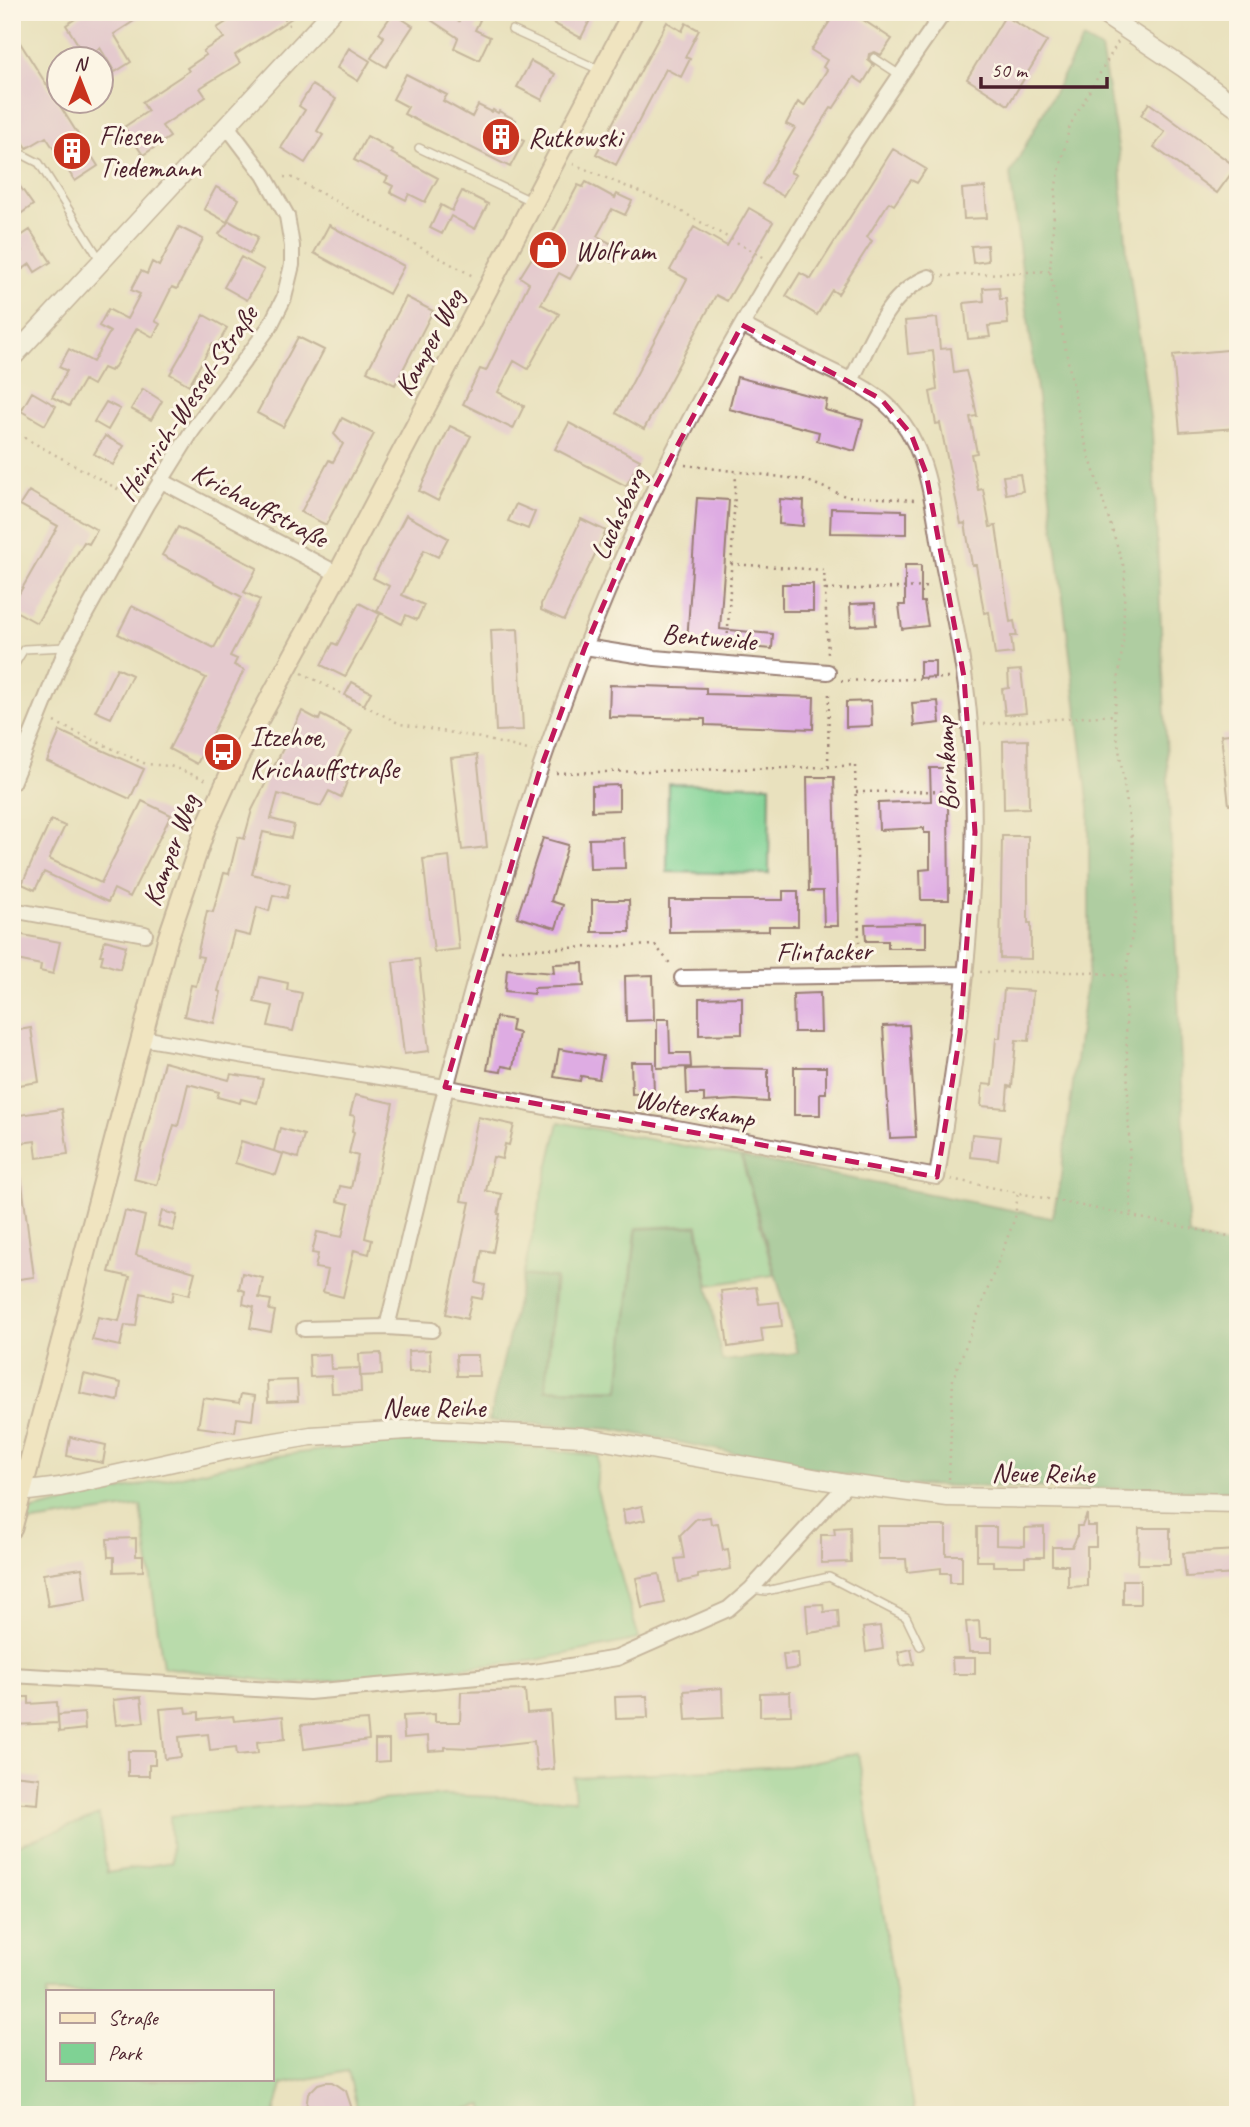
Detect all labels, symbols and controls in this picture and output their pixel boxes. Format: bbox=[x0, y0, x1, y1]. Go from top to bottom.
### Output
north arrow bbox=[46, 46, 116, 116]
scale bar bbox=[981, 46, 1106, 90]
text: N bbox=[74, 52, 89, 76]
text: 50 m bbox=[991, 57, 1029, 83]
building icon: Rutkowski bbox=[480, 116, 522, 158]
place label: Fliesen Tiedemann bbox=[99, 118, 202, 185]
place label: Rutkowski bbox=[528, 120, 625, 155]
building icon: Fliesen Tiedemann bbox=[51, 130, 93, 172]
shop icon: Wolfram bbox=[527, 229, 569, 271]
place label: Wolfram bbox=[575, 233, 657, 268]
street label: Kamper Weg bbox=[386, 281, 472, 402]
street label: Heinrich-Wessel-Straße bbox=[109, 297, 266, 507]
street label: Krichauffstraße bbox=[186, 455, 336, 556]
street label: Luchsbarg bbox=[582, 461, 655, 565]
street label: Bentweide bbox=[660, 615, 759, 659]
street label: Bornkamp bbox=[926, 714, 966, 812]
place label: Itzehoe, Krichauffstraße bbox=[250, 719, 401, 786]
bus stop icon: Itzehoe, Krichauffstraße bbox=[202, 731, 244, 773]
street label: Kamper Weg bbox=[134, 788, 207, 911]
street label: Flintacker bbox=[776, 933, 874, 969]
street label: Wolterskamp bbox=[633, 1080, 759, 1136]
street label: Neue Reihe bbox=[383, 1390, 487, 1425]
street label: Neue Reihe bbox=[991, 1455, 1097, 1491]
legend bbox=[46, 1990, 273, 2082]
text: Straße bbox=[108, 2005, 160, 2031]
text: Park bbox=[108, 2040, 143, 2066]

